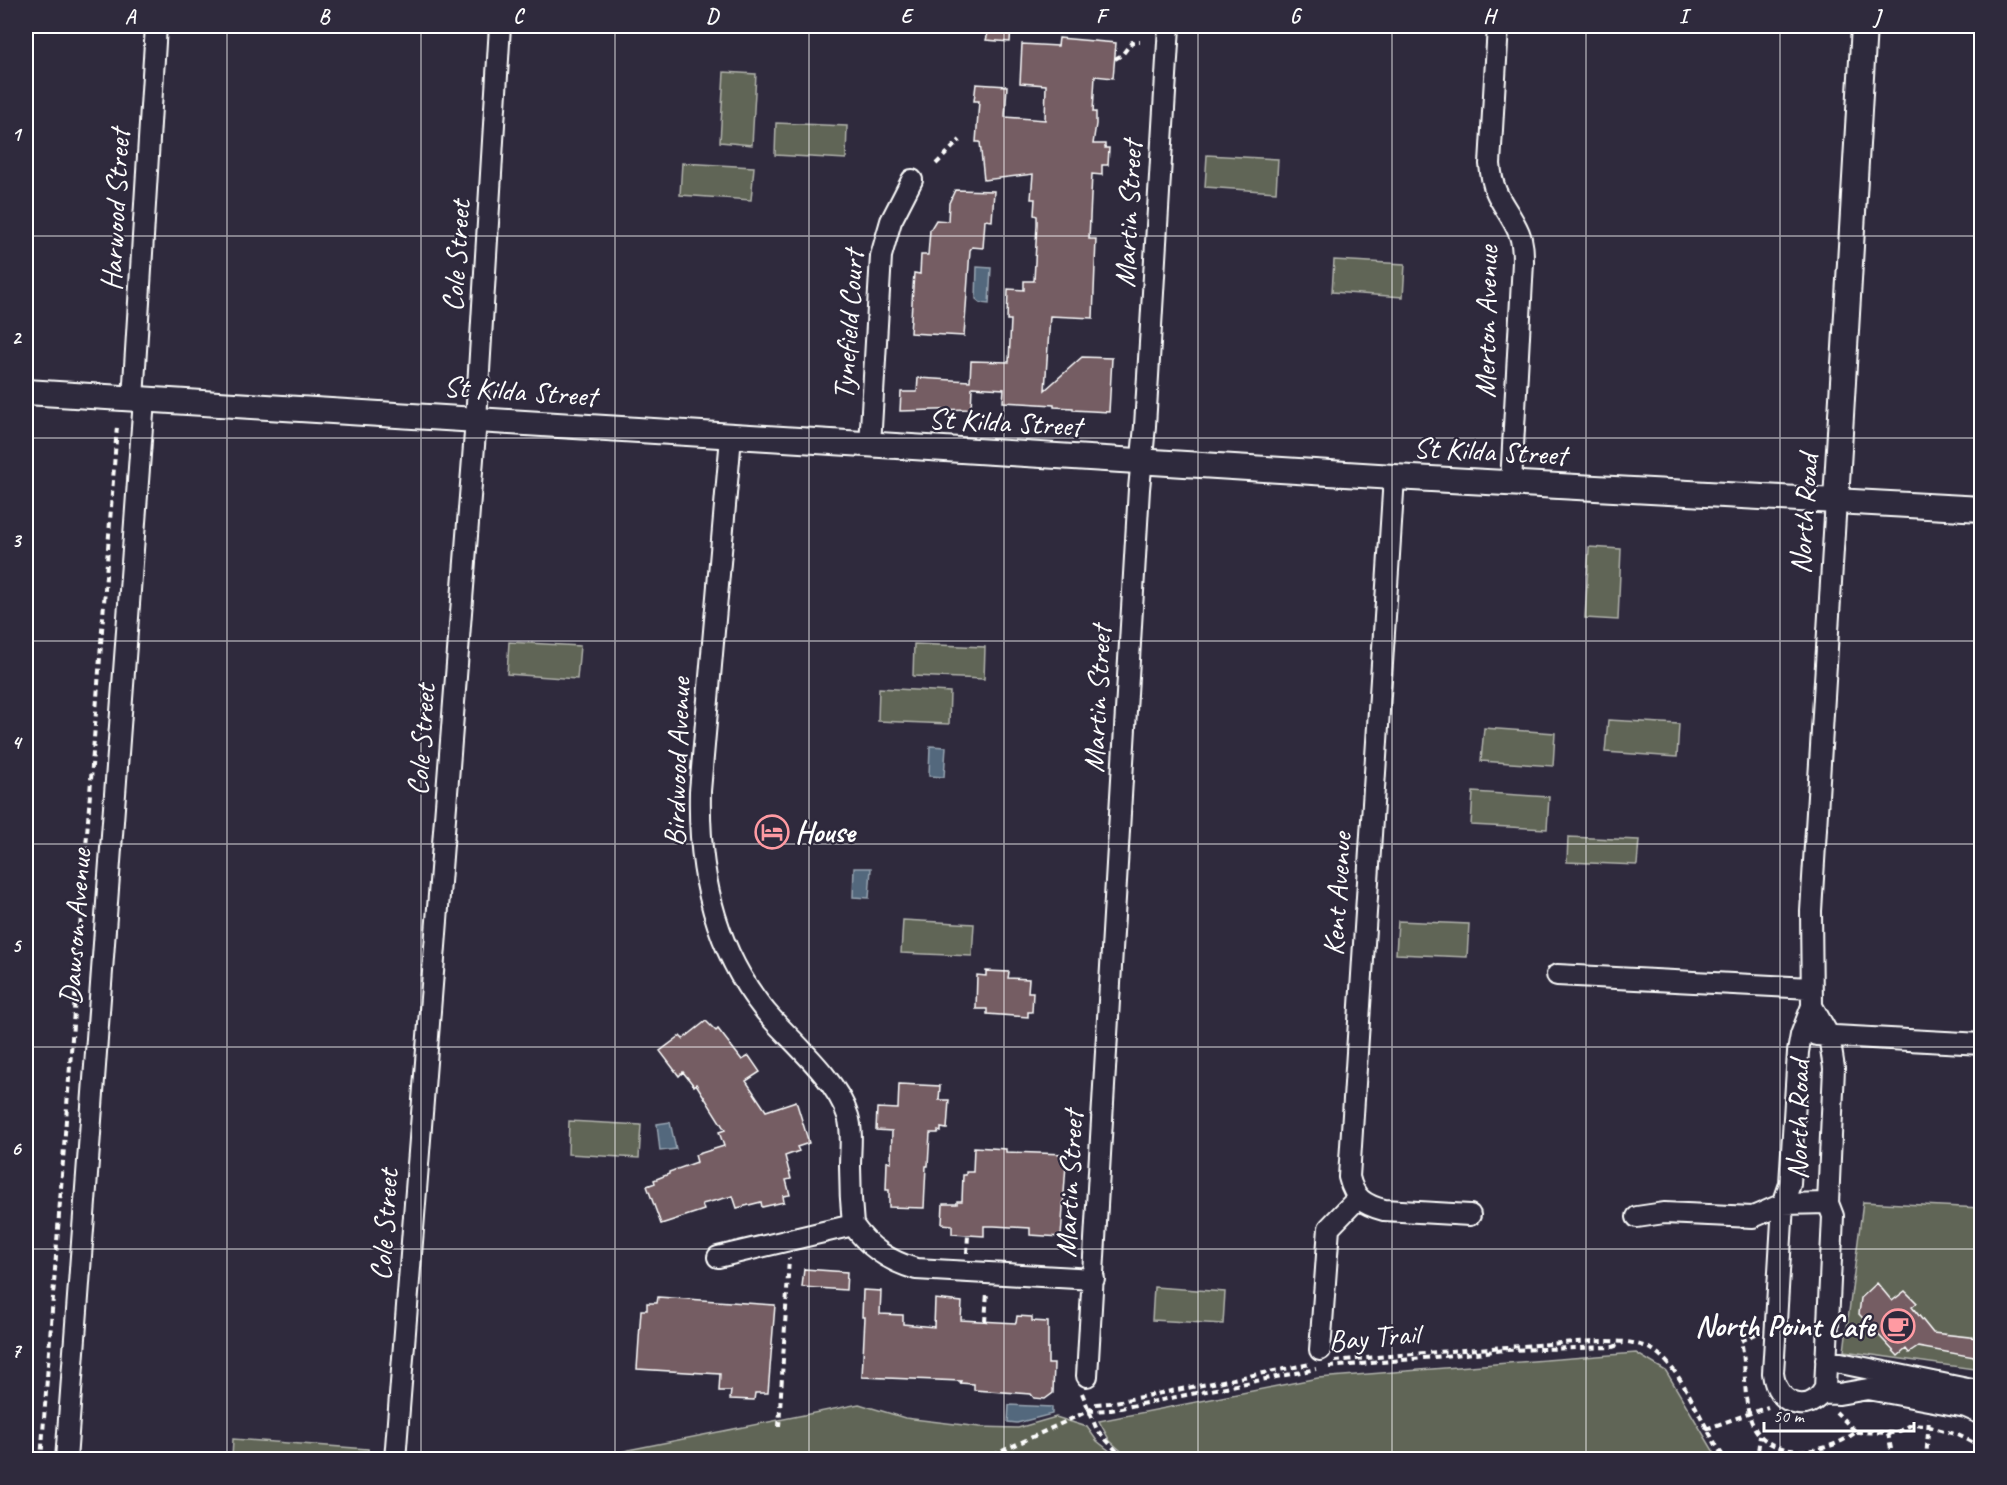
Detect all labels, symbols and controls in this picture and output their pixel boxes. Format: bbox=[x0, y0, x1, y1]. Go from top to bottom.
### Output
text: A bbox=[125, 4, 137, 29]
text: B bbox=[319, 4, 331, 29]
text: C bbox=[513, 4, 525, 29]
text: D bbox=[706, 4, 720, 29]
text: E bbox=[901, 4, 915, 29]
text: F bbox=[1096, 4, 1110, 29]
text: G bbox=[1290, 4, 1303, 29]
text: H bbox=[1483, 4, 1498, 29]
text: I bbox=[1679, 4, 1692, 29]
text: J bbox=[1872, 4, 1884, 29]
text: 1 bbox=[12, 122, 23, 147]
street label: Harwood Street bbox=[92, 124, 138, 292]
street label: Martin Street bbox=[1105, 135, 1151, 288]
street label: Cole Street bbox=[433, 196, 479, 313]
street label: Merton Avenue bbox=[1466, 243, 1506, 399]
street label: Tynefield Court bbox=[824, 245, 872, 401]
text: 2 bbox=[12, 325, 23, 350]
street label: St Kilda Street bbox=[442, 367, 602, 416]
street label: St Kilda Street bbox=[928, 399, 1086, 445]
street label: St Kilda Street bbox=[1413, 428, 1571, 474]
street label: North Road bbox=[1781, 449, 1827, 575]
text: 3 bbox=[12, 528, 23, 553]
street label: Martin Street bbox=[1074, 620, 1120, 773]
street label: Birdwood Avenue bbox=[655, 675, 699, 847]
street label: Cole Street bbox=[398, 680, 444, 797]
text: 4 bbox=[12, 730, 24, 755]
place label: House bbox=[795, 813, 857, 851]
hotel icon: House bbox=[754, 814, 790, 850]
street label: Kent Avenue bbox=[1314, 829, 1360, 957]
street label: Dawson Avenue bbox=[51, 846, 100, 1006]
text: 5 bbox=[12, 933, 23, 958]
street label: North Road bbox=[1778, 1056, 1818, 1180]
street label: Martin Street bbox=[1046, 1105, 1092, 1258]
text: 6 bbox=[11, 1136, 22, 1161]
street label: Cole Street bbox=[361, 1165, 407, 1282]
place label: North Point Cafe bbox=[1695, 1307, 1877, 1345]
cafe icon: North Point Cafe bbox=[1880, 1308, 1916, 1344]
street label: Bay Trail bbox=[1327, 1314, 1426, 1360]
text: 7 bbox=[12, 1338, 23, 1363]
scale bar bbox=[1764, 1395, 1914, 1433]
text: 50 m bbox=[1773, 1405, 1806, 1427]

